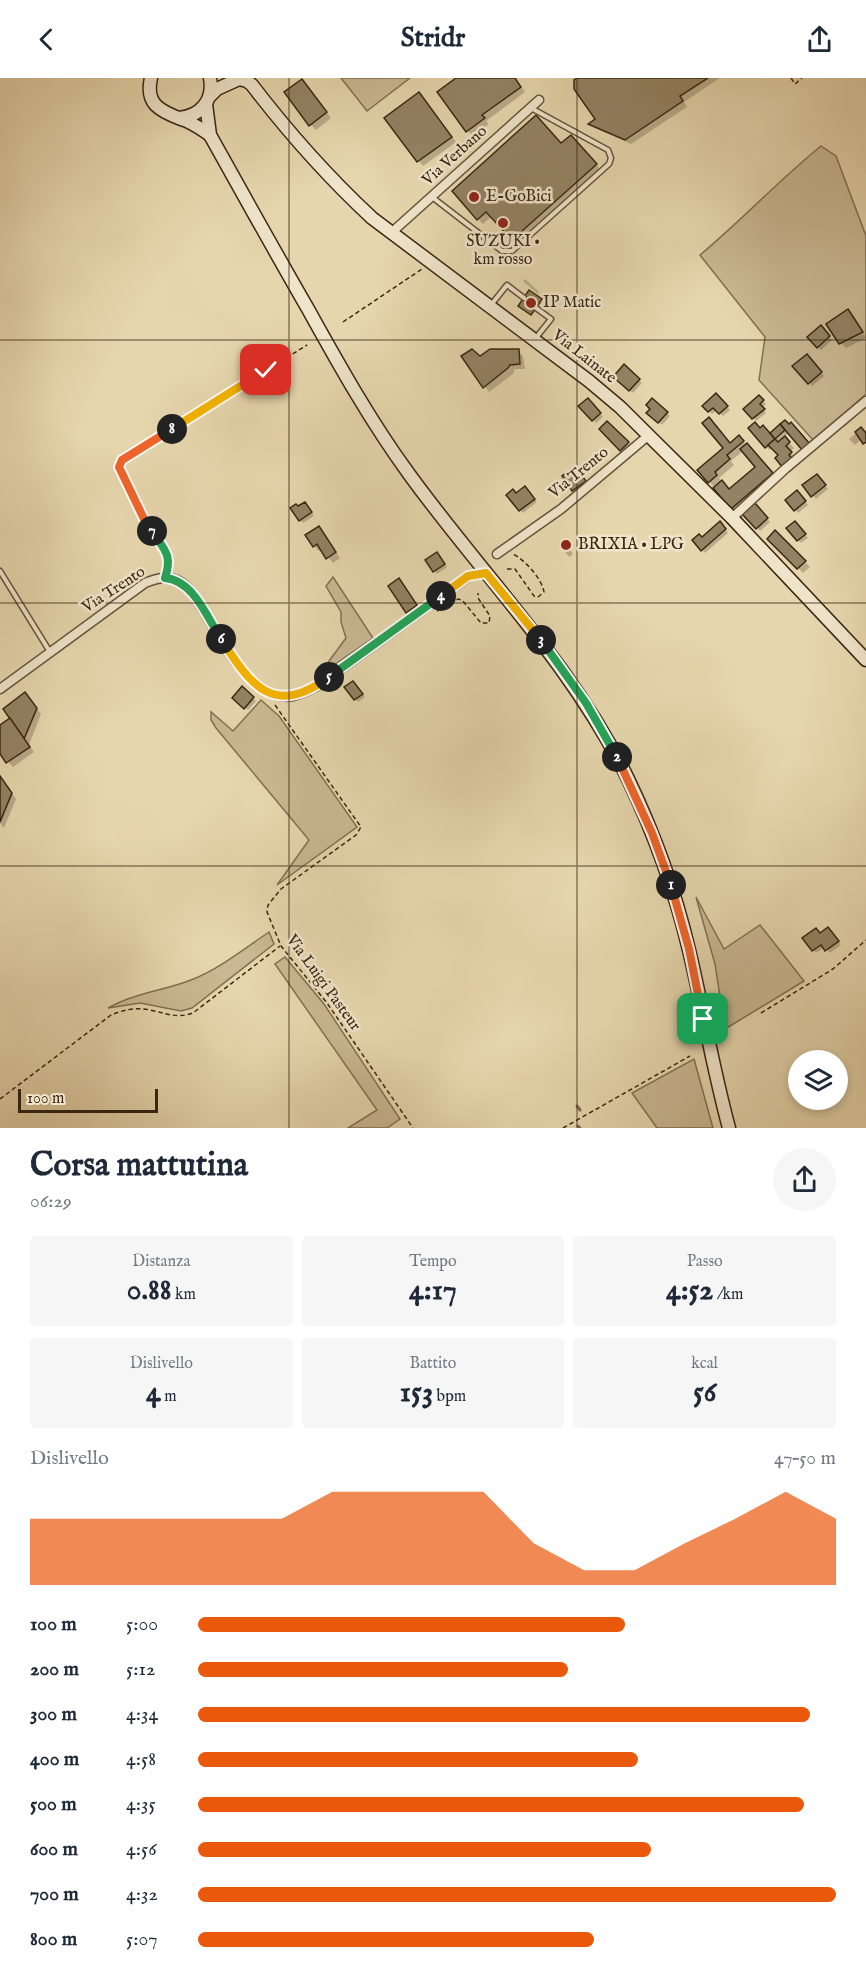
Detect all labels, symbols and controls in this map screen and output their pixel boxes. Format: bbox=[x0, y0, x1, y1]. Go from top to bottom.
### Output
text: Stridr bbox=[401, 22, 465, 56]
icon: back bbox=[30, 23, 63, 56]
icon: share bbox=[803, 23, 836, 56]
street label: Via Verbano bbox=[418, 121, 492, 191]
place label: E-GoBici bbox=[486, 187, 552, 207]
marker: E-GoBici bbox=[467, 190, 481, 204]
marker: SUZUKI • km rosso bbox=[496, 216, 510, 230]
place label: SUZUKI • km rosso bbox=[466, 232, 540, 270]
place label: IP Matic bbox=[543, 293, 601, 313]
marker: IP Matic bbox=[524, 296, 538, 310]
street label: Via Lainate bbox=[547, 325, 620, 388]
pin bbox=[240, 344, 291, 395]
icon: check bbox=[249, 353, 282, 386]
pin: 8 bbox=[157, 414, 187, 444]
text: 8 bbox=[169, 419, 175, 439]
street label: Via Trento bbox=[544, 443, 613, 504]
pin: 7 bbox=[137, 516, 167, 546]
text: 7 bbox=[148, 521, 156, 541]
place label: BRIXIA • LPG bbox=[578, 535, 684, 555]
marker: BRIXIA • LPG bbox=[559, 538, 573, 552]
street label: Via Trento bbox=[78, 562, 150, 618]
pin: 4 bbox=[426, 581, 456, 611]
text: 4 bbox=[437, 586, 445, 606]
pin: 6 bbox=[206, 624, 236, 654]
pin: 3 bbox=[526, 625, 556, 655]
text: 6 bbox=[218, 629, 224, 649]
text: 3 bbox=[538, 630, 544, 650]
pin: 5 bbox=[314, 662, 344, 692]
text: 5 bbox=[326, 667, 332, 687]
pin: 2 bbox=[602, 742, 632, 772]
text: 2 bbox=[613, 747, 621, 767]
pin: 1 bbox=[656, 870, 686, 900]
text: 1 bbox=[668, 875, 674, 895]
street label: Via Luigi Pasteur bbox=[281, 930, 365, 1035]
pin bbox=[677, 993, 728, 1044]
icon: arrive bbox=[686, 1002, 719, 1035]
map controls bbox=[788, 1050, 848, 1110]
button: layers bbox=[788, 1050, 848, 1110]
scale bar bbox=[18, 1086, 158, 1114]
text: 100 m bbox=[27, 1089, 64, 1109]
text: Corsa mattutina bbox=[30, 1145, 248, 1187]
button: share bbox=[773, 1148, 836, 1211]
text: 06:29 bbox=[30, 1189, 72, 1214]
text: Distanza bbox=[132, 1252, 190, 1272]
text: Tempo bbox=[409, 1252, 457, 1272]
text: Passo bbox=[687, 1252, 723, 1272]
text: 0.88 bbox=[127, 1272, 171, 1310]
text: 4:17 bbox=[409, 1272, 457, 1310]
text: 4:52 bbox=[666, 1272, 713, 1310]
text: km bbox=[171, 1285, 196, 1305]
text: /km bbox=[713, 1285, 743, 1305]
text: Dislivello bbox=[130, 1354, 193, 1374]
text: Battito bbox=[410, 1354, 456, 1374]
text: kcal bbox=[691, 1354, 718, 1374]
text: 4 bbox=[146, 1374, 161, 1412]
text: 153 bbox=[400, 1374, 433, 1412]
text: 56 bbox=[693, 1374, 716, 1412]
text: m bbox=[161, 1387, 177, 1407]
text: bpm bbox=[433, 1387, 466, 1407]
text: Dislivello bbox=[30, 1446, 109, 1471]
text: 47–50 m bbox=[774, 1446, 836, 1471]
text: 100 m bbox=[30, 1612, 77, 1637]
text: 5:00 bbox=[126, 1612, 158, 1637]
text: 200 m bbox=[30, 1657, 79, 1682]
text: 5:12 bbox=[126, 1657, 155, 1682]
text: 300 m bbox=[30, 1702, 77, 1727]
text: 4:34 bbox=[126, 1702, 158, 1727]
text: 400 m bbox=[30, 1747, 79, 1772]
text: 4:58 bbox=[126, 1747, 156, 1772]
text: 500 m bbox=[30, 1792, 77, 1817]
text: 4:35 bbox=[126, 1792, 156, 1817]
text: 600 m bbox=[30, 1837, 78, 1862]
text: 4:56 bbox=[126, 1837, 157, 1862]
text: 700 m bbox=[30, 1882, 79, 1907]
text: 4:32 bbox=[126, 1882, 158, 1907]
text: 800 m bbox=[30, 1927, 77, 1952]
text: 5:07 bbox=[126, 1927, 158, 1952]

